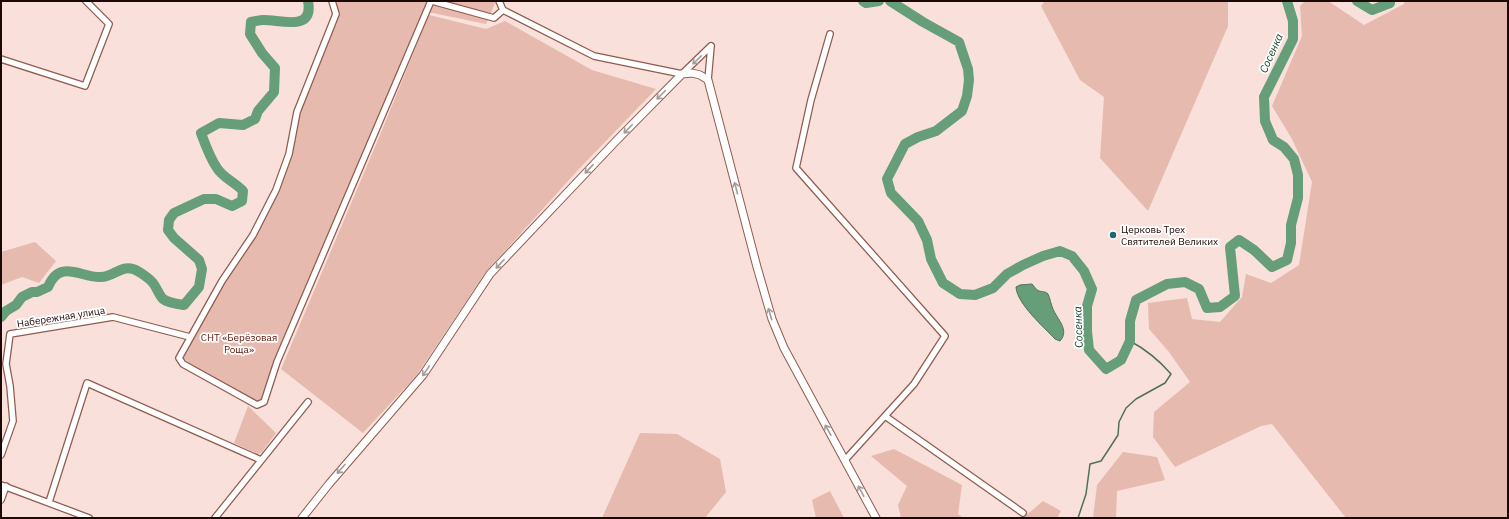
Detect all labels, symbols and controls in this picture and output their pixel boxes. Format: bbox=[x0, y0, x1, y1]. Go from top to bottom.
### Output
water label: Сосенка bbox=[1256, 31, 1286, 75]
one-way arrow bbox=[692, 55, 702, 65]
one-way arrow bbox=[656, 90, 666, 100]
one-way arrow bbox=[623, 124, 633, 134]
one-way arrow bbox=[584, 164, 594, 174]
one-way arrow bbox=[732, 182, 739, 195]
place label: Церковь Трех Святителей Великих bbox=[1121, 223, 1218, 248]
marker: Церковь Трех Святителей Великих bbox=[1108, 230, 1118, 240]
one-way arrow bbox=[495, 259, 505, 269]
street label: Набережная улица bbox=[16, 304, 107, 330]
water label: Сосенка bbox=[1070, 306, 1086, 348]
one-way arrow bbox=[766, 307, 773, 320]
park label: СНТ «Берёзовая Роща» bbox=[201, 331, 277, 356]
one-way arrow bbox=[422, 365, 430, 376]
one-way arrow bbox=[824, 424, 832, 436]
one-way arrow bbox=[337, 464, 346, 475]
one-way arrow bbox=[857, 485, 865, 497]

